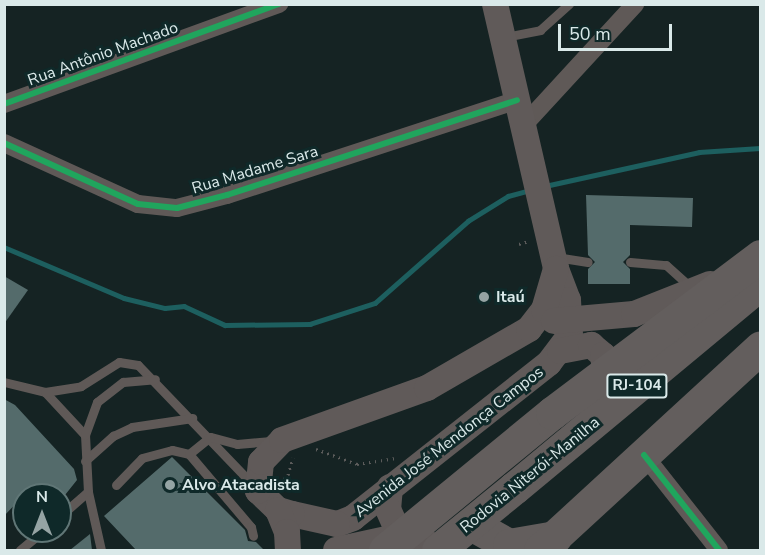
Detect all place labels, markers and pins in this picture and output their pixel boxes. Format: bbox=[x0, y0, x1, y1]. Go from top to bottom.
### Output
place label: Itaú bbox=[496, 287, 525, 307]
marker: Itaú bbox=[477, 290, 491, 304]
place label: Alvo Atacadista bbox=[182, 475, 300, 495]
marker: Alvo Atacadista bbox=[163, 478, 177, 492]

